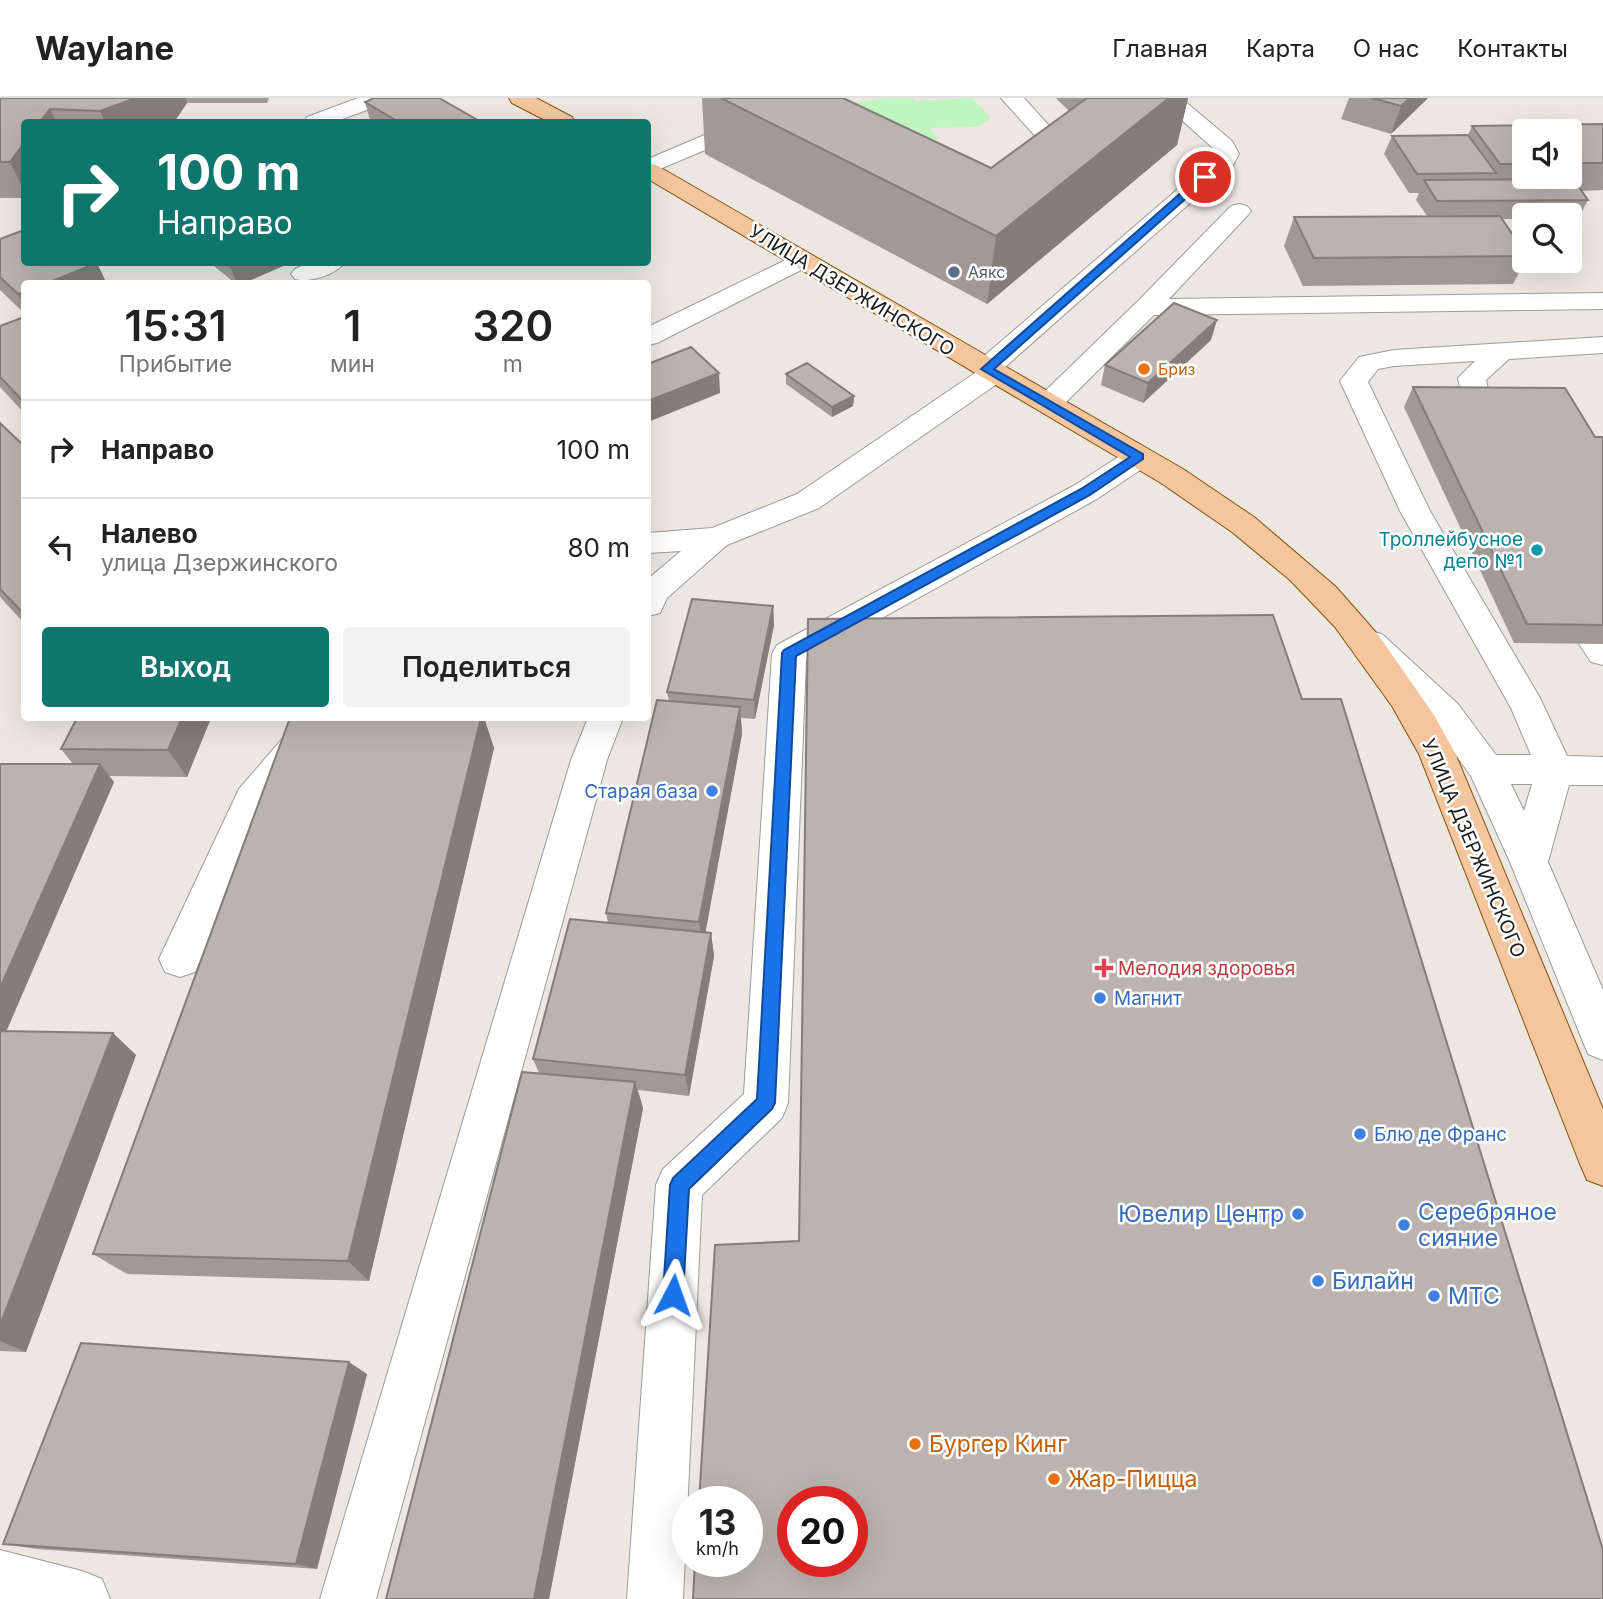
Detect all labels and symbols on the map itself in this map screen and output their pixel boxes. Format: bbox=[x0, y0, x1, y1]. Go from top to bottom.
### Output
pin bbox=[1175, 147, 1235, 207]
street label: УЛИЦА ДЗЕРЖИНСКОГО bbox=[745, 220, 959, 361]
place label: Аякс bbox=[968, 262, 1005, 282]
marker: Аякс bbox=[946, 264, 962, 280]
place label: Бриз bbox=[1158, 359, 1196, 379]
marker: Бриз bbox=[1136, 361, 1152, 377]
place label: Троллейбусное депо №1 bbox=[1378, 528, 1523, 573]
marker: Троллейбусное депо №1 bbox=[1529, 542, 1545, 558]
street label: УЛИЦА ДЗЕРЖИНСКОГО bbox=[1417, 735, 1530, 961]
place label: Старая база bbox=[584, 780, 698, 803]
marker: Старая база bbox=[704, 783, 720, 799]
place label: Мелодия здоровья bbox=[1118, 957, 1295, 980]
marker: Мелодия здоровья bbox=[1096, 960, 1112, 976]
place label: Магнит bbox=[1114, 987, 1182, 1010]
marker: Магнит bbox=[1092, 990, 1108, 1006]
place label: Блю де Франс bbox=[1374, 1123, 1507, 1146]
marker: Блю де Франс bbox=[1352, 1126, 1368, 1142]
place label: Серебряное сияние bbox=[1418, 1198, 1557, 1252]
place label: Ювелир Центр bbox=[1118, 1200, 1284, 1228]
marker: Ювелир Центр bbox=[1290, 1206, 1306, 1222]
marker: Серебряное сияние bbox=[1396, 1217, 1412, 1233]
position arrow bbox=[636, 1258, 710, 1332]
place label: Билайн bbox=[1332, 1267, 1414, 1295]
marker: Билайн bbox=[1310, 1273, 1326, 1289]
place label: МТС bbox=[1448, 1282, 1500, 1310]
marker: МТС bbox=[1426, 1288, 1442, 1304]
place label: Бургер Кинг bbox=[929, 1430, 1067, 1458]
marker: Бургер Кинг bbox=[907, 1436, 923, 1452]
place label: Жар-Пицца bbox=[1068, 1465, 1197, 1493]
marker: Жар-Пицца bbox=[1046, 1471, 1062, 1487]
speed limit sign: 20 bbox=[777, 1486, 868, 1577]

